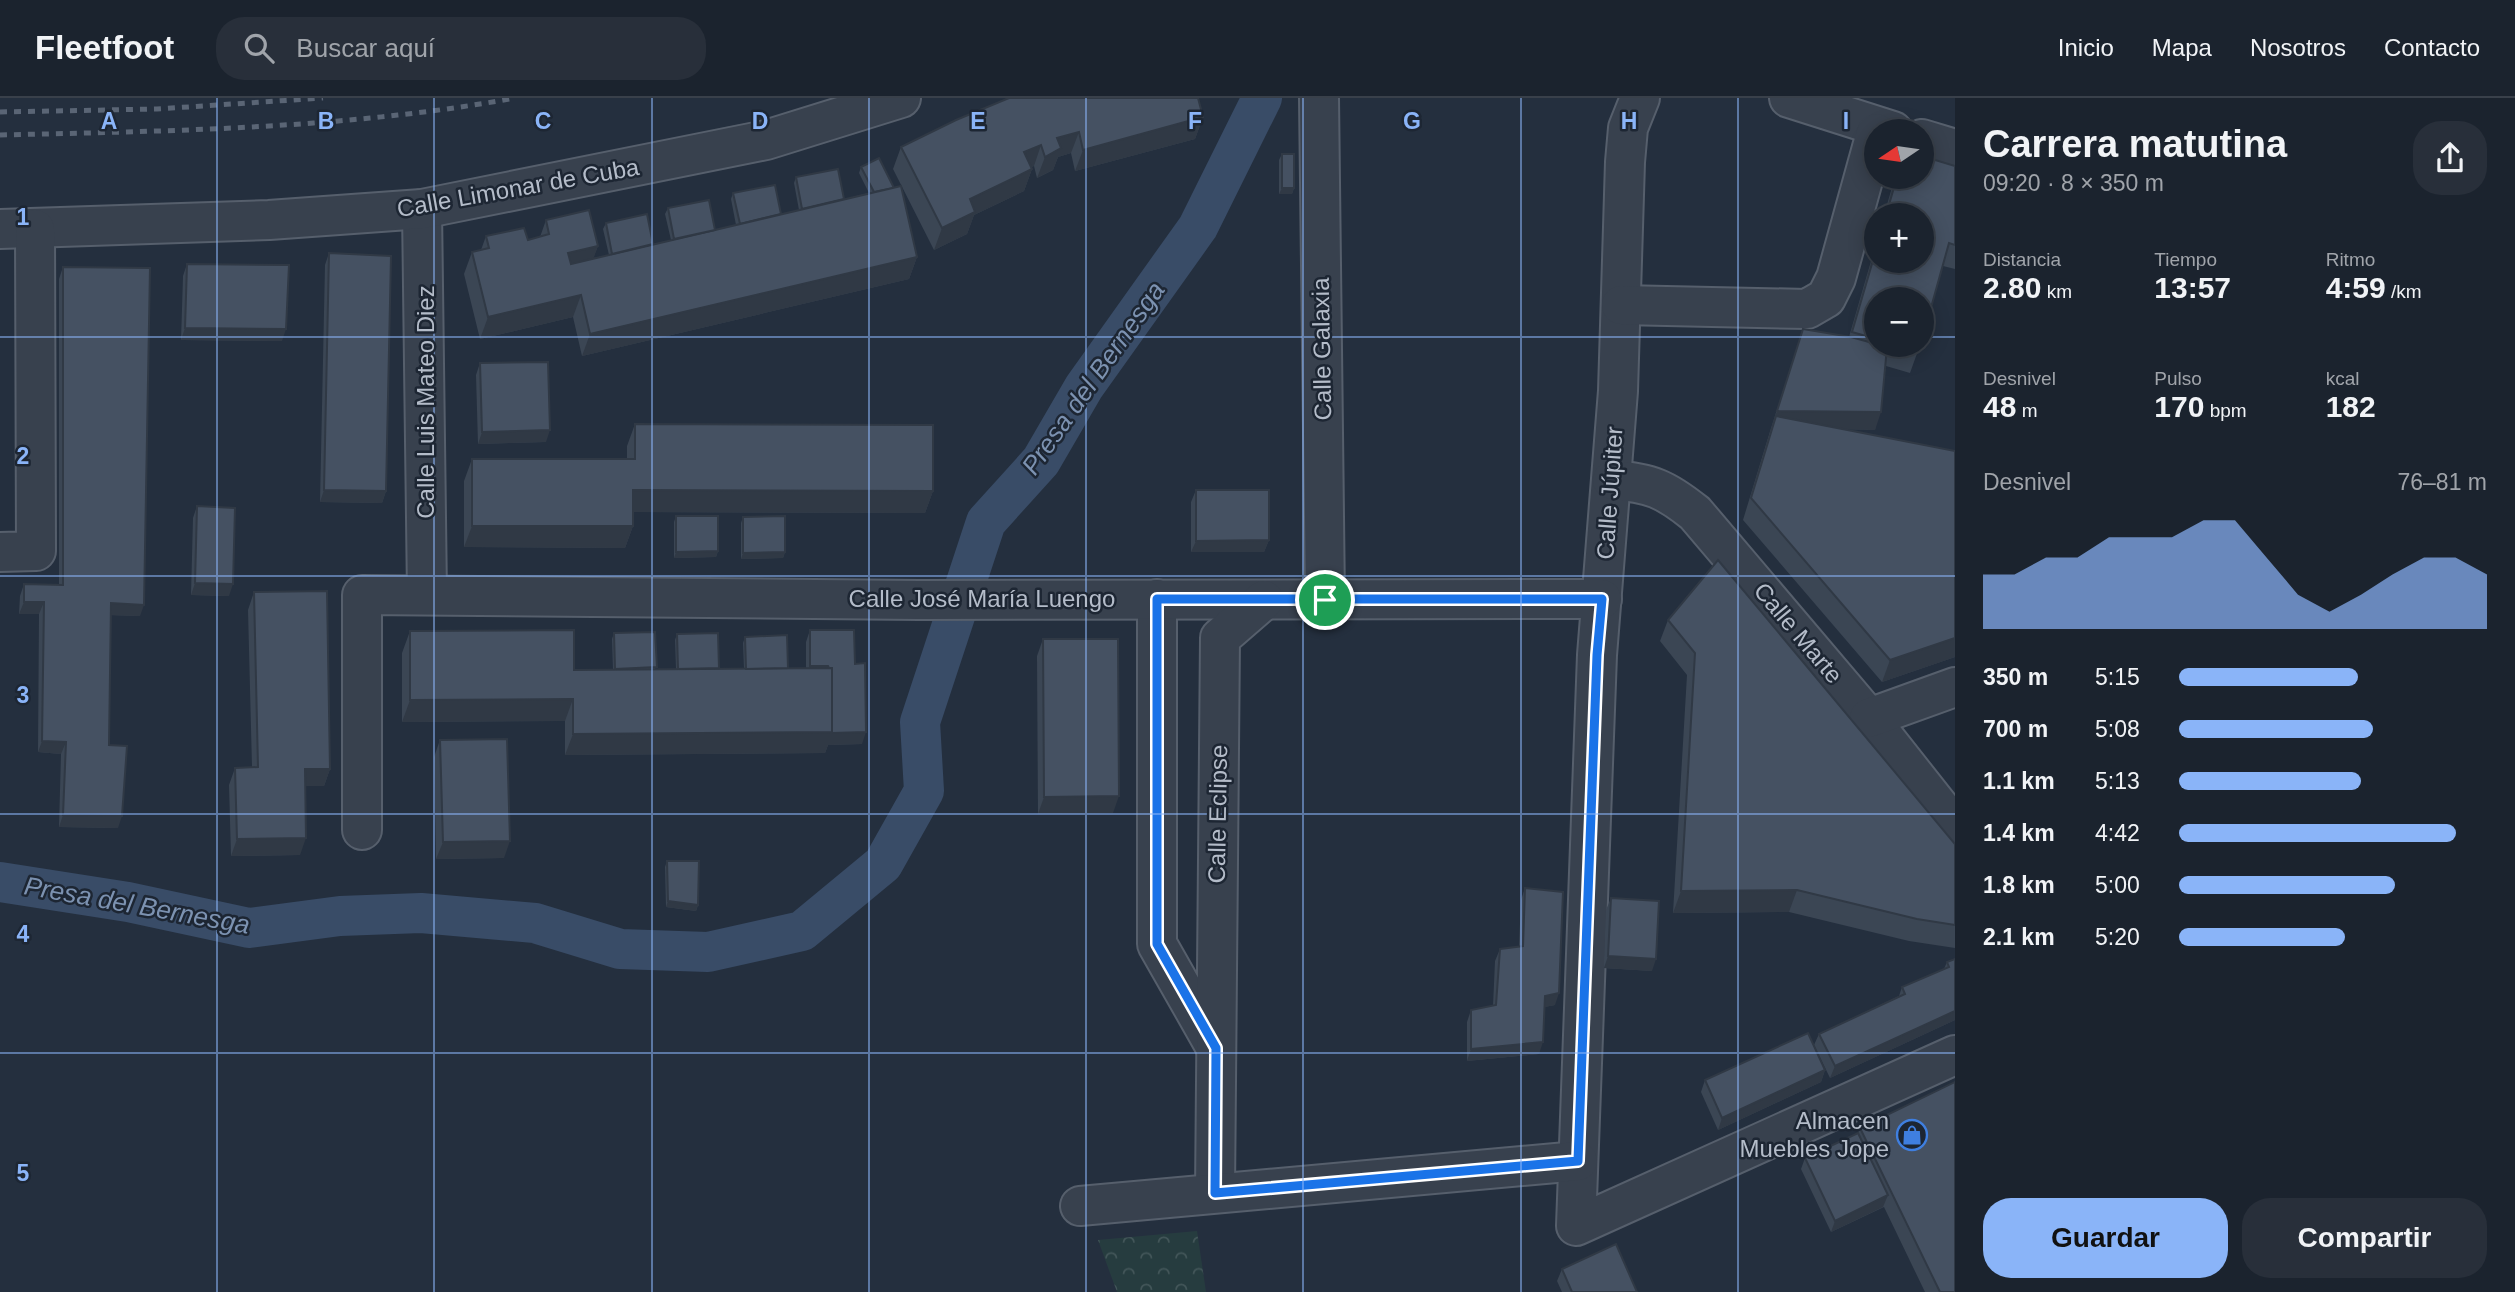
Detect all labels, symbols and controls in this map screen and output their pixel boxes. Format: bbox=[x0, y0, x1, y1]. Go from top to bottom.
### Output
search box bbox=[216, 17, 706, 80]
text: Fleetfoot bbox=[35, 29, 174, 66]
icon: search bbox=[240, 29, 278, 67]
text: Buscar aquí bbox=[296, 33, 435, 63]
text: Inicio bbox=[2058, 34, 2114, 61]
text: Mapa bbox=[2152, 34, 2212, 61]
text: Nosotros bbox=[2250, 34, 2346, 61]
text: Contacto bbox=[2384, 34, 2480, 61]
text: A bbox=[101, 108, 117, 134]
text: B bbox=[318, 108, 334, 134]
text: C bbox=[535, 108, 551, 134]
text: D bbox=[752, 108, 768, 134]
text: E bbox=[970, 108, 986, 134]
text: F bbox=[1188, 108, 1202, 134]
text: G bbox=[1403, 108, 1421, 134]
text: H bbox=[1621, 108, 1637, 134]
text: I bbox=[1843, 108, 1849, 134]
north arrow bbox=[1864, 119, 1934, 189]
map controls bbox=[1864, 119, 1934, 357]
button: share bbox=[2413, 121, 2487, 195]
text: Carrera matutina bbox=[1983, 123, 2287, 165]
street label: Calle Limonar de Cuba bbox=[395, 153, 642, 222]
text: 09:20 · 8 × 350 m bbox=[1983, 170, 2164, 196]
button: + bbox=[1864, 203, 1934, 273]
text: 1 bbox=[17, 204, 30, 230]
text: Distancia bbox=[1983, 249, 2061, 270]
text: Tiempo bbox=[2154, 249, 2217, 270]
text: Ritmo bbox=[2326, 249, 2375, 270]
text: 2.80 bbox=[1983, 271, 2041, 304]
text: 13:57 bbox=[2154, 271, 2231, 304]
text: 4:59 bbox=[2326, 271, 2386, 304]
water label: Presa del Bernesga bbox=[1015, 276, 1171, 480]
street label: Calle Galaxia bbox=[1307, 277, 1336, 421]
text: km bbox=[2041, 281, 2072, 302]
text: /km bbox=[2386, 281, 2422, 302]
street label: Calle Luis Mateo Diez bbox=[412, 285, 439, 519]
button: − bbox=[1864, 287, 1934, 357]
text: Desnivel bbox=[1983, 368, 2056, 389]
text: Pulso bbox=[2154, 368, 2202, 389]
text: kcal bbox=[2326, 368, 2359, 389]
text: 48 bbox=[1983, 390, 2016, 423]
text: 170 bbox=[2154, 390, 2204, 423]
text: 182 bbox=[2326, 390, 2376, 423]
text: m bbox=[2016, 400, 2037, 421]
text: bpm bbox=[2204, 400, 2247, 421]
street label: Calle Júpiter bbox=[1591, 425, 1628, 560]
text: 2 bbox=[17, 443, 29, 469]
text: Desnivel bbox=[1983, 469, 2071, 495]
text: 76–81 m bbox=[2397, 469, 2487, 495]
pin bbox=[1295, 570, 1355, 630]
street label: Calle Marte bbox=[1749, 577, 1848, 688]
icon: arrive bbox=[1306, 581, 1344, 619]
street label: Calle José María Luengo bbox=[849, 585, 1115, 612]
text: 350 m bbox=[1983, 664, 2048, 690]
text: 5:15 bbox=[2095, 664, 2140, 690]
text: 3 bbox=[17, 682, 29, 708]
text: 700 m bbox=[1983, 716, 2048, 742]
text: 5:08 bbox=[2095, 716, 2140, 742]
street label: Calle Eclipse bbox=[1203, 744, 1232, 884]
text: 1.1 km bbox=[1983, 768, 2055, 794]
text: 5:13 bbox=[2095, 768, 2140, 794]
text: 1.4 km bbox=[1983, 820, 2055, 846]
text: 4:42 bbox=[2095, 820, 2140, 846]
water label: Presa del Bernesga bbox=[22, 870, 252, 940]
text: 1.8 km bbox=[1983, 872, 2055, 898]
text: 5:00 bbox=[2095, 872, 2140, 898]
text: 4 bbox=[17, 921, 30, 947]
text: 2.1 km bbox=[1983, 924, 2055, 950]
text: 5:20 bbox=[2095, 924, 2140, 950]
place label: Almacen Muebles Jope bbox=[1740, 1107, 1889, 1162]
shop icon: Almacen Muebles Jope bbox=[1895, 1118, 1929, 1152]
text: 5 bbox=[17, 1160, 30, 1186]
button: Guardar bbox=[1983, 1198, 2228, 1278]
button: Compartir bbox=[2242, 1198, 2487, 1278]

